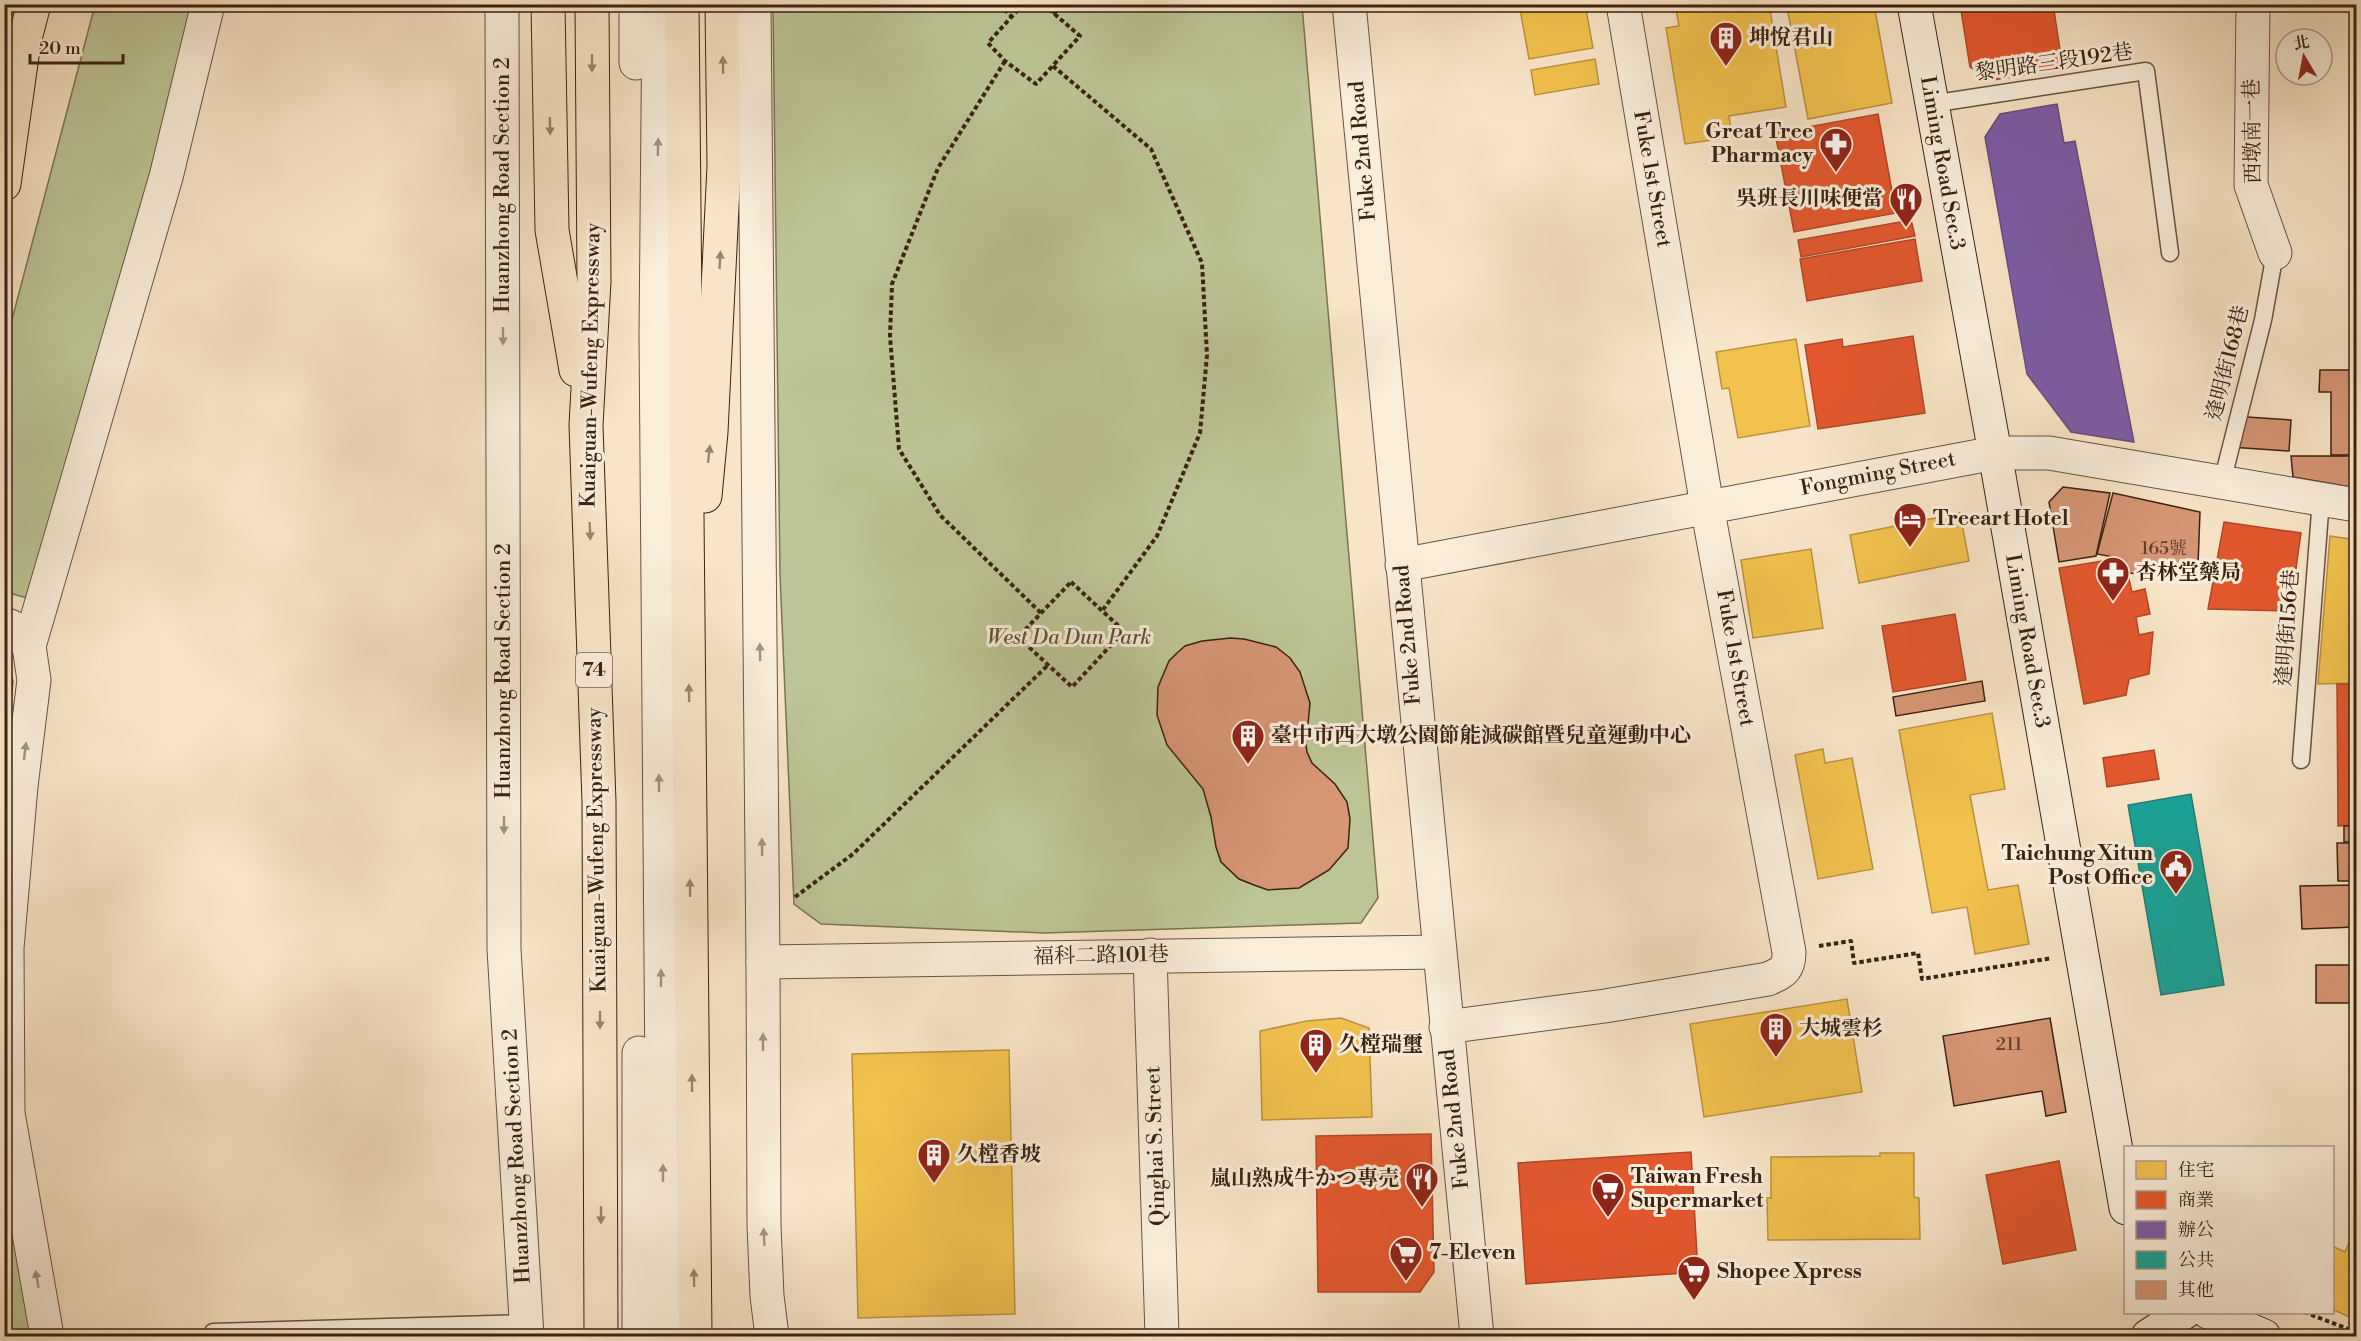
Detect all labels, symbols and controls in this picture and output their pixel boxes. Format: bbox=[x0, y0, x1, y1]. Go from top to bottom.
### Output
building icon: 坤悅君山 bbox=[1708, 20, 1744, 67]
place label: 坤悅君山 bbox=[1749, 25, 1833, 51]
scale bar bbox=[30, 27, 123, 65]
north arrow bbox=[2274, 27, 2334, 87]
text: 北 bbox=[2292, 32, 2311, 54]
text: 20 m bbox=[39, 37, 81, 60]
street label: 黎明路三段192巷 bbox=[1973, 39, 2135, 87]
one-way arrow bbox=[587, 53, 597, 72]
one-way arrow bbox=[718, 55, 728, 74]
street label: Huanzhong Road Section 2 bbox=[490, 57, 516, 313]
street label: Liming Road Sec.3 bbox=[1914, 74, 1970, 252]
street label: 西墩南一巷 bbox=[2239, 78, 2267, 184]
street label: Fuke 2nd Road bbox=[1344, 80, 1382, 222]
street label: Fuke 1st Street bbox=[1627, 109, 1677, 250]
one-way arrow bbox=[545, 116, 555, 135]
place label: Great Tree Pharmacy bbox=[1705, 119, 1813, 169]
pharmacy icon: Great Tree Pharmacy bbox=[1818, 126, 1854, 173]
one-way arrow bbox=[653, 138, 663, 157]
restaurant icon: 吳班長川味便當 bbox=[1888, 181, 1924, 228]
place label: 吳班長川味便當 bbox=[1736, 186, 1883, 212]
street label: Kuaiguan-Wufeng Expressway bbox=[576, 221, 607, 508]
one-way arrow bbox=[715, 250, 724, 269]
street label: 逢明街168巷 bbox=[2201, 303, 2255, 423]
one-way arrow bbox=[498, 326, 508, 345]
one-way arrow bbox=[704, 445, 714, 464]
street label: Fongming Street bbox=[1798, 446, 1958, 502]
hotel icon: Treeart Hotel bbox=[1892, 501, 1928, 548]
place label: Treeart Hotel bbox=[1933, 506, 2069, 532]
one-way arrow bbox=[585, 521, 594, 540]
house number: 165號 bbox=[2141, 537, 2187, 560]
street label: Huanzhong Road Section 2 bbox=[491, 543, 517, 799]
street label: Liming Road Sec.3 bbox=[1999, 552, 2055, 730]
pharmacy icon: 杏林堂藥局 bbox=[2095, 555, 2131, 602]
place label: 杏林堂藥局 bbox=[2136, 560, 2241, 586]
street label: Fuke 2nd Road bbox=[1389, 564, 1427, 706]
street label: 逢明街156巷 bbox=[2271, 569, 2305, 687]
street label: Fuke 1st Street bbox=[1710, 588, 1760, 729]
park label: West Da Dun Park bbox=[987, 625, 1151, 651]
one-way arrow bbox=[755, 643, 765, 662]
road number: 74 bbox=[576, 653, 612, 687]
one-way arrow bbox=[684, 684, 694, 703]
street label: Kuaiguan-Wufeng Expressway bbox=[581, 706, 612, 993]
building icon: 臺中市西大墩公園節能減碳館暨兒童運動中心 bbox=[1230, 718, 1266, 765]
place label: 臺中市西大墩公園節能減碳館暨兒童運動中心 bbox=[1271, 723, 1691, 749]
one-way arrow bbox=[21, 742, 30, 761]
one-way arrow bbox=[654, 774, 664, 793]
one-way arrow bbox=[499, 815, 509, 834]
one-way arrow bbox=[757, 838, 767, 857]
place label: Taichung Xitun Post Office bbox=[2002, 841, 2153, 891]
public building icon: Taichung Xitun Post Office bbox=[2158, 848, 2194, 895]
one-way arrow bbox=[686, 879, 695, 898]
street label: 福科二路101巷 bbox=[1033, 942, 1169, 970]
one-way arrow bbox=[656, 969, 666, 988]
one-way arrow bbox=[595, 1010, 605, 1029]
building icon: 大城雲杉 bbox=[1758, 1011, 1794, 1058]
place label: 大城雲杉 bbox=[1799, 1016, 1883, 1042]
building icon: 久樘瑞璽 bbox=[1298, 1027, 1334, 1074]
street label: Huanzhong Road Section 2 bbox=[497, 1028, 537, 1284]
place label: 久樘瑞璽 bbox=[1339, 1032, 1423, 1058]
one-way arrow bbox=[758, 1033, 768, 1052]
house number: 211 bbox=[1996, 1033, 2023, 1056]
street label: Fuke 2nd Road bbox=[1435, 1048, 1475, 1190]
street label: Qinghai S. Street bbox=[1140, 1065, 1172, 1226]
one-way arrow bbox=[687, 1074, 697, 1093]
building icon: 久樘香坡 bbox=[916, 1137, 952, 1184]
place label: 久樘香坡 bbox=[957, 1142, 1041, 1168]
legend bbox=[2124, 1146, 2334, 1314]
text: 住宅 bbox=[2178, 1159, 2214, 1182]
restaurant icon: 嵐山熟成牛かつ專売 bbox=[1404, 1161, 1440, 1208]
one-way arrow bbox=[658, 1164, 667, 1183]
place label: Taiwan Fresh Supermarket bbox=[1631, 1164, 1764, 1214]
place label: 嵐山熟成牛かつ專売 bbox=[1210, 1166, 1399, 1192]
supermarket icon: Taiwan Fresh Supermarket bbox=[1590, 1171, 1626, 1218]
text: 商業 bbox=[2178, 1189, 2214, 1212]
one-way arrow bbox=[596, 1205, 606, 1224]
text: 辦公 bbox=[2178, 1219, 2214, 1242]
one-way arrow bbox=[760, 1228, 769, 1247]
supermarket icon: 7-Eleven bbox=[1388, 1235, 1424, 1282]
place label: 7-Eleven bbox=[1429, 1240, 1516, 1266]
text: 公共 bbox=[2178, 1249, 2214, 1272]
supermarket icon: Shopee Xpress bbox=[1676, 1254, 1712, 1301]
place label: Shopee Xpress bbox=[1717, 1259, 1862, 1285]
one-way arrow bbox=[32, 1269, 41, 1288]
one-way arrow bbox=[689, 1269, 699, 1288]
text: 其他 bbox=[2178, 1279, 2214, 1302]

